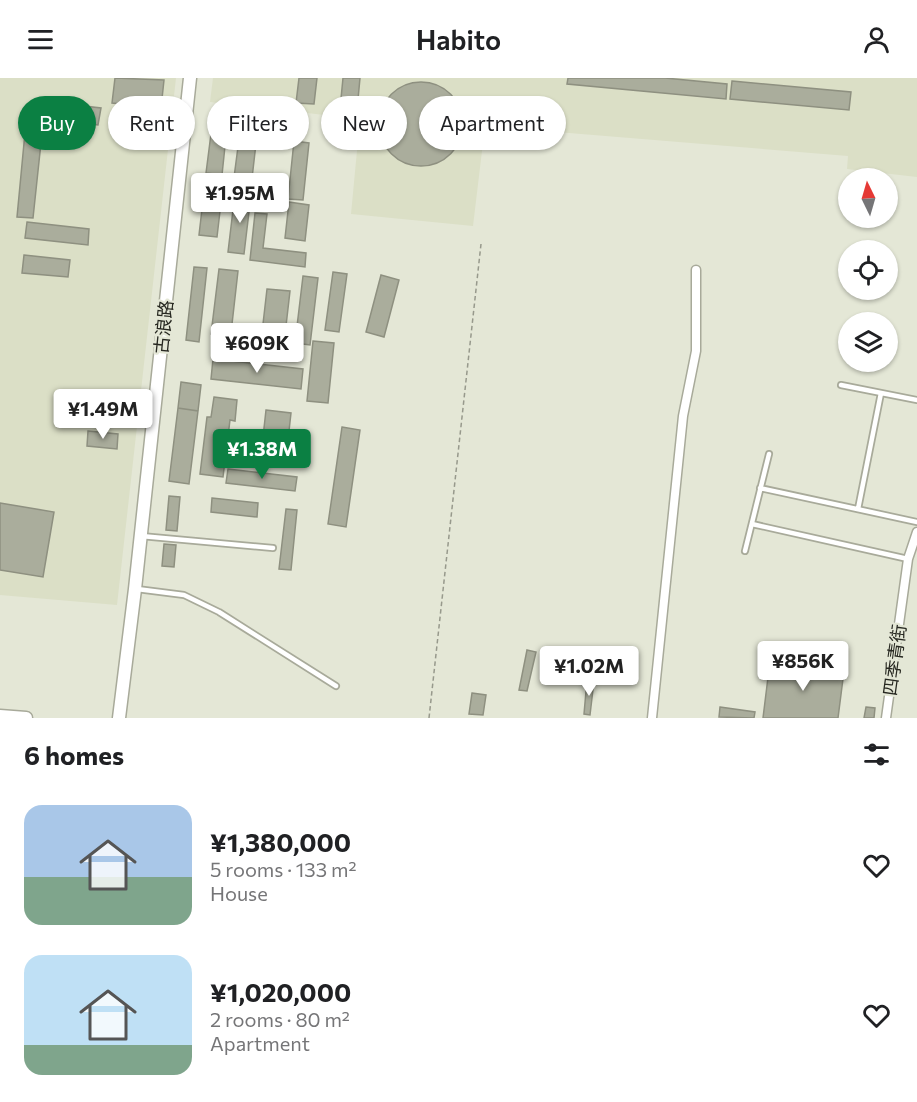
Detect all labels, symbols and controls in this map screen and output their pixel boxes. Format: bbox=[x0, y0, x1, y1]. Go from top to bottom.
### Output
icon: menu bbox=[24, 23, 57, 56]
text: Habito bbox=[416, 23, 501, 56]
icon: person bbox=[860, 23, 893, 56]
chip: Buy bbox=[18, 96, 96, 150]
chip: Rent bbox=[108, 96, 195, 150]
chip: Filters bbox=[207, 96, 309, 150]
chip: New bbox=[321, 96, 407, 150]
chip: Apartment bbox=[419, 96, 566, 150]
north arrow bbox=[838, 168, 898, 228]
map controls bbox=[838, 168, 898, 372]
pin: ¥1.95M bbox=[191, 173, 289, 224]
text: ¥1.95M bbox=[205, 180, 275, 204]
button: locate bbox=[838, 240, 898, 300]
street label: 古浪路 bbox=[149, 299, 177, 355]
button: layers bbox=[838, 312, 898, 372]
pin: ¥609K bbox=[215, 323, 299, 374]
text: ¥609K bbox=[225, 330, 289, 354]
pin: ¥1.49M bbox=[54, 389, 152, 440]
text: ¥1.49M bbox=[68, 396, 138, 420]
pin: ¥1.38M bbox=[213, 429, 311, 480]
text: ¥1.38M bbox=[227, 436, 297, 460]
street label: 四季青街 bbox=[878, 623, 910, 697]
pin: ¥856K bbox=[761, 641, 845, 692]
pin: ¥1.02M bbox=[540, 646, 638, 697]
text: ¥856K bbox=[771, 648, 835, 672]
text: ¥1.02M bbox=[554, 653, 624, 677]
icon: filters bbox=[860, 738, 893, 771]
text: 6 homes bbox=[24, 739, 124, 770]
text: ¥1,380,000 bbox=[210, 826, 351, 857]
icon: home bbox=[72, 829, 144, 901]
icon: heart bbox=[860, 849, 893, 882]
text: 5 rooms · 133 m² bbox=[210, 857, 356, 881]
text: House bbox=[210, 881, 268, 905]
text: ¥1,020,000 bbox=[210, 976, 351, 1007]
icon: home bbox=[72, 979, 144, 1051]
icon: heart bbox=[860, 999, 893, 1032]
text: 2 rooms · 80 m² bbox=[210, 1007, 350, 1031]
text: Apartment bbox=[210, 1031, 310, 1055]

